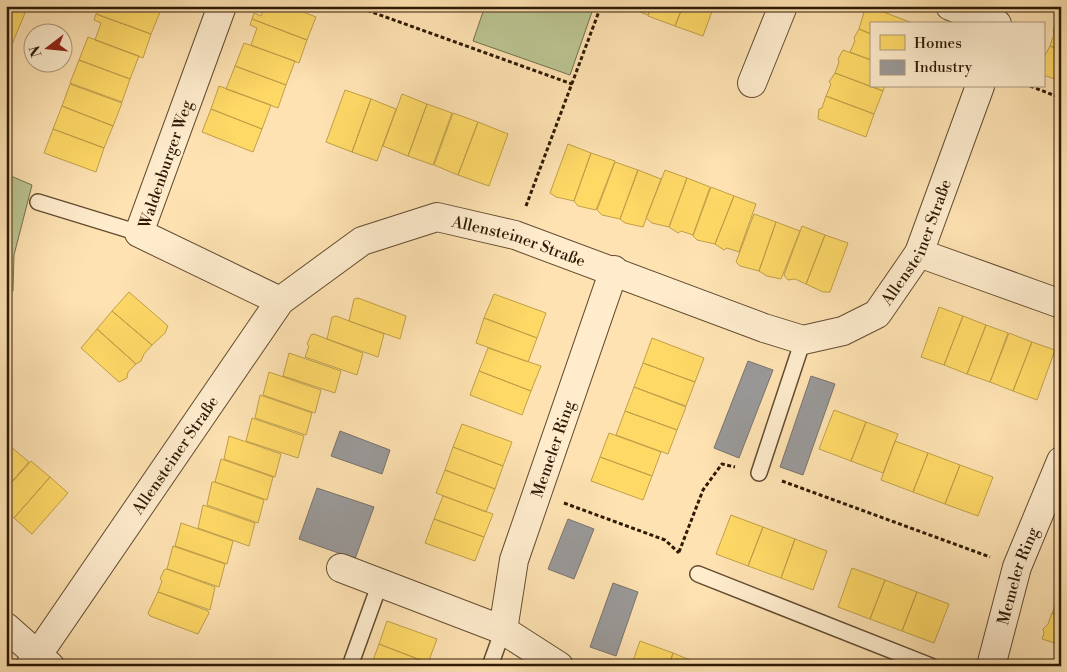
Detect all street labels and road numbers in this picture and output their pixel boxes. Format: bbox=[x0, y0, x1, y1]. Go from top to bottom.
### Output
street label: Waldenburger Weg bbox=[134, 97, 197, 232]
street label: Allensteiner Straße bbox=[876, 177, 956, 310]
street label: Allensteiner Straße bbox=[449, 212, 588, 271]
street label: Allensteiner Straße bbox=[127, 392, 223, 519]
street label: Memeler Ring bbox=[527, 397, 580, 500]
street label: Memeler Ring bbox=[993, 524, 1044, 627]

